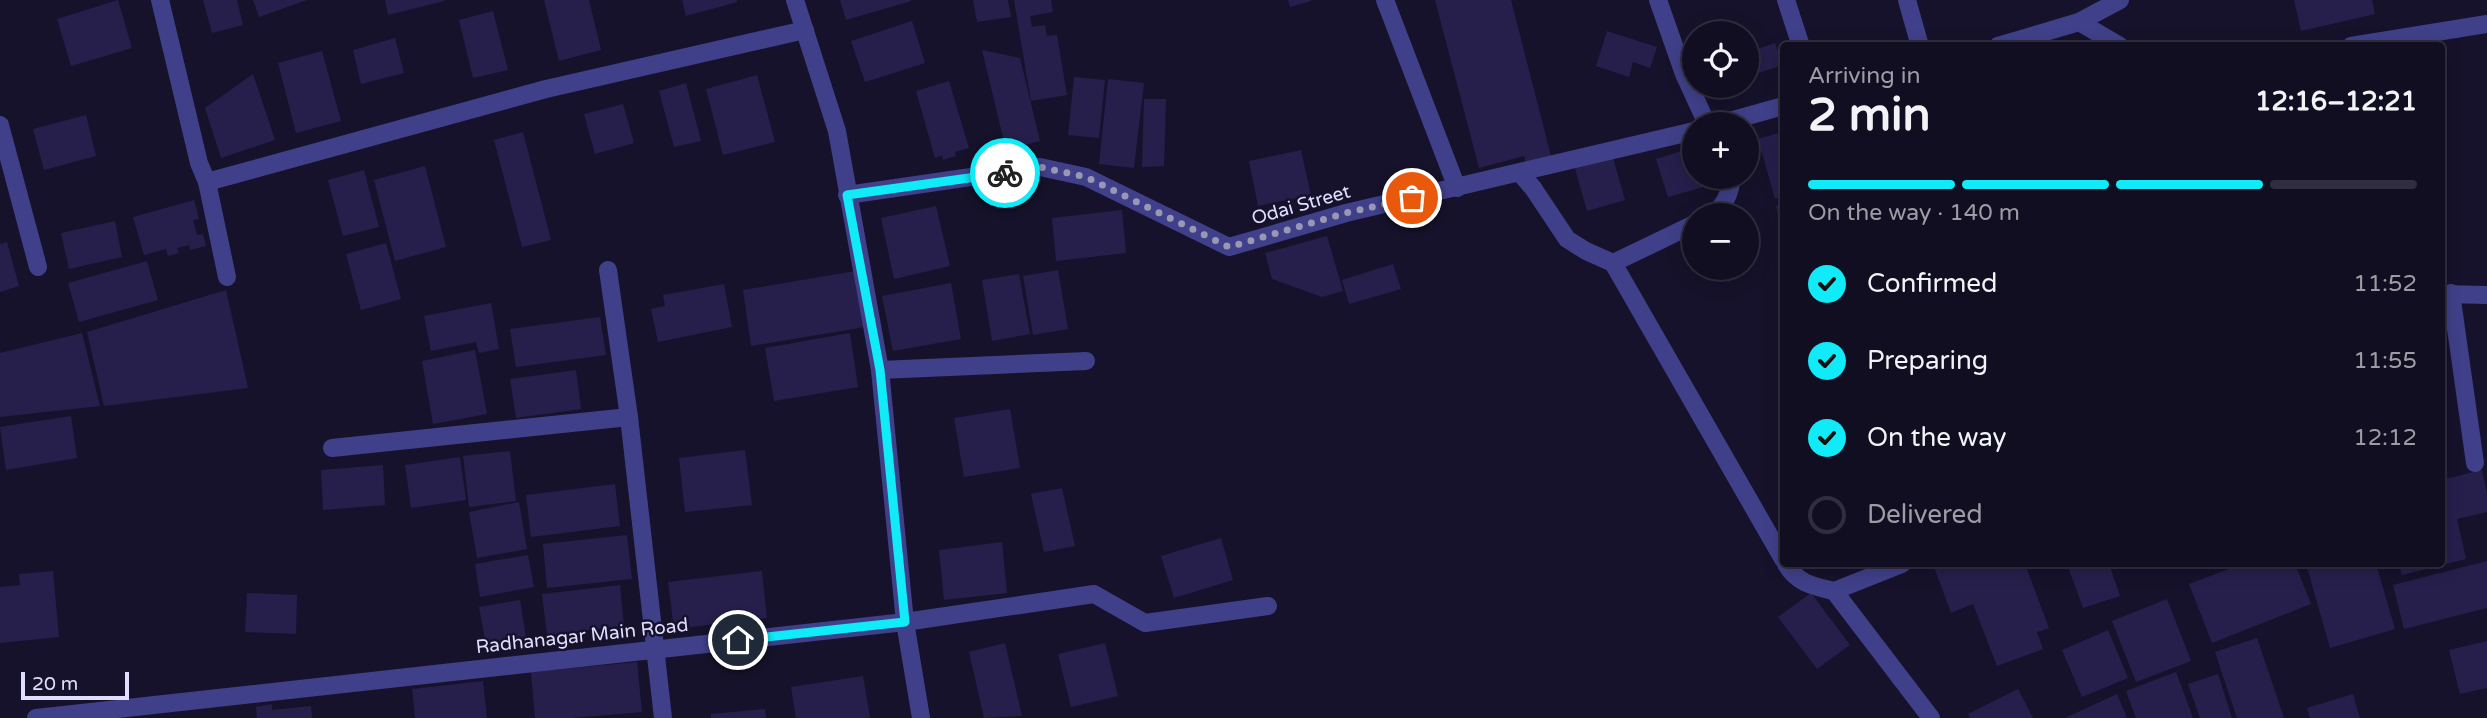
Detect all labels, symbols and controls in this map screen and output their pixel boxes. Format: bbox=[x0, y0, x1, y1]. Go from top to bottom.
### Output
map controls bbox=[1682, 21, 1759, 280]
button: locate bbox=[1682, 21, 1759, 98]
text: Arriving in bbox=[1808, 62, 1921, 90]
text: 12:16–12:21 bbox=[2255, 86, 2417, 117]
text: 2 min bbox=[1808, 88, 1931, 143]
button: + bbox=[1682, 112, 1759, 189]
courier bbox=[970, 138, 1040, 208]
icon: bike bbox=[986, 154, 1024, 192]
pin bbox=[1382, 168, 1442, 228]
icon: bag bbox=[1393, 179, 1431, 217]
street label: Odai Street bbox=[1249, 180, 1353, 230]
text: On the way · 140 m bbox=[1808, 199, 2020, 227]
button: − bbox=[1682, 203, 1759, 280]
icon: check bbox=[1808, 265, 1846, 303]
text: Confirmed bbox=[1867, 268, 1997, 299]
text: 11:52 bbox=[2353, 270, 2417, 298]
icon: check bbox=[1808, 342, 1846, 380]
text: Preparing bbox=[1867, 345, 1988, 376]
text: 11:55 bbox=[2353, 347, 2417, 375]
icon: check bbox=[1808, 419, 1846, 457]
text: On the way bbox=[1867, 422, 2007, 453]
text: 12:12 bbox=[2353, 424, 2417, 452]
text: Delivered bbox=[1867, 499, 1983, 530]
pin bbox=[708, 610, 768, 670]
street label: Radhanagar Main Road bbox=[475, 614, 689, 658]
icon: home bbox=[719, 621, 757, 659]
scale bar bbox=[21, 669, 130, 701]
text: 20 m bbox=[32, 673, 78, 695]

